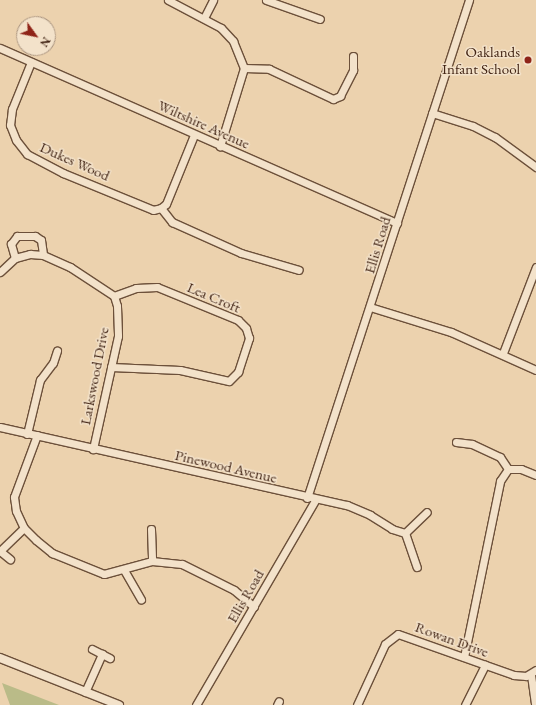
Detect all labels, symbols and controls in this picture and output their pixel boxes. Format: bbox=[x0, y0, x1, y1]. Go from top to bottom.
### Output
north arrow bbox=[16, 16, 56, 56]
text: N bbox=[37, 34, 54, 50]
place label: Oaklands Infant School bbox=[442, 42, 520, 77]
marker: Oaklands Infant School bbox=[523, 55, 533, 65]
street label: Wiltshire Avenue bbox=[155, 96, 253, 152]
street label: Dukes Wood bbox=[37, 138, 113, 184]
street label: Ellis Road bbox=[360, 214, 394, 276]
street label: Lea Croft bbox=[185, 278, 243, 316]
street label: Larkswood Drive bbox=[76, 326, 112, 426]
street label: Pinewood Avenue bbox=[173, 446, 279, 486]
street label: Ellis Road bbox=[223, 566, 267, 626]
street label: Rowan Drive bbox=[413, 617, 491, 661]

